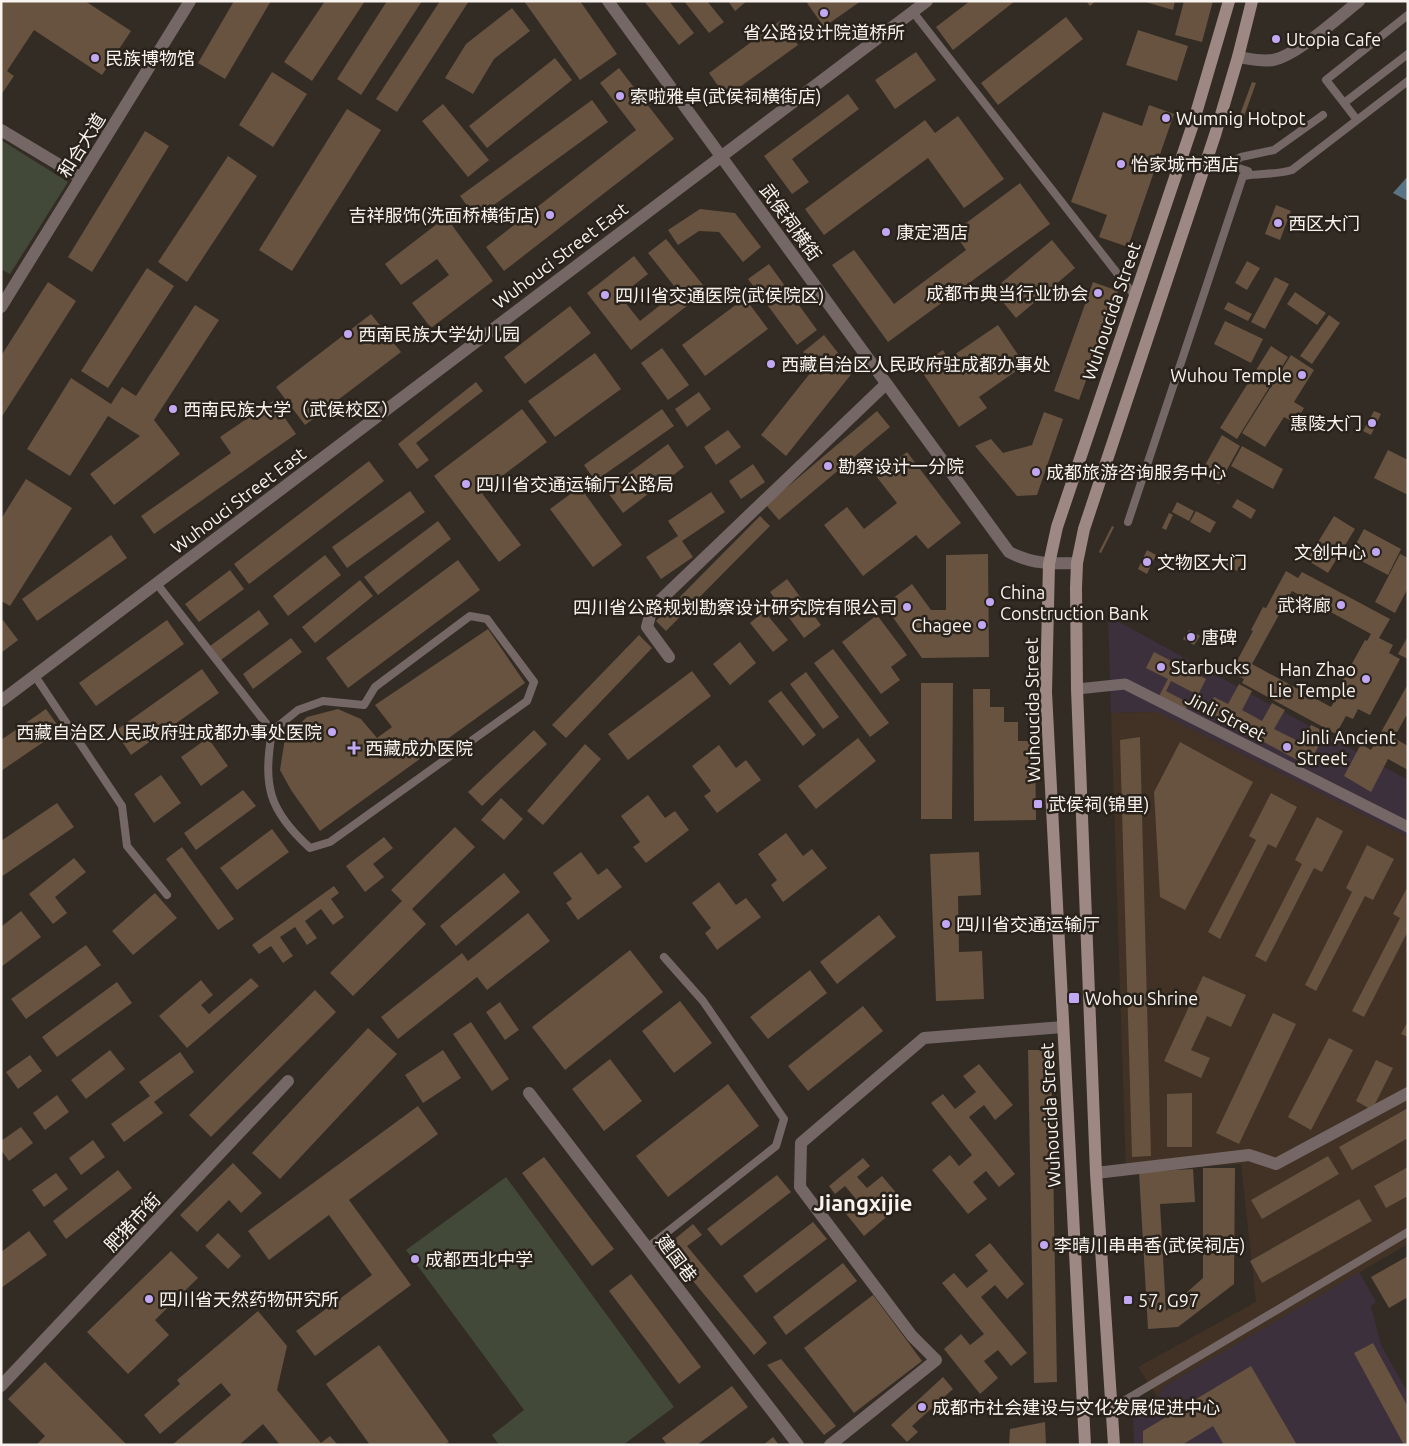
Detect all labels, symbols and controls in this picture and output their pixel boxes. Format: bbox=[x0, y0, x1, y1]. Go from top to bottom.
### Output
marker: 省公路设计院道桥所 bbox=[818, 7, 830, 19]
place label: 省公路设计院道桥所 bbox=[743, 22, 905, 42]
place label: Utopia Cafe bbox=[1286, 29, 1381, 49]
marker: Utopia Cafe bbox=[1270, 33, 1282, 45]
place label: 民族博物馆 bbox=[105, 48, 195, 68]
marker: 民族博物馆 bbox=[89, 52, 101, 64]
place label: 索啦雅卓(武侯祠横街店) bbox=[630, 86, 821, 107]
marker: 索啦雅卓(武侯祠横街店) bbox=[614, 90, 626, 102]
place label: Wumnig Hotpot bbox=[1176, 108, 1306, 128]
street label: 和合大道 bbox=[53, 109, 109, 181]
marker: Wumnig Hotpot bbox=[1160, 112, 1172, 124]
place label: 怡家城市酒店 bbox=[1131, 154, 1239, 174]
marker: 怡家城市酒店 bbox=[1115, 158, 1127, 170]
street label: 武侯祠横街 bbox=[756, 180, 826, 264]
street label: Wuhouci Street East bbox=[489, 198, 631, 312]
place label: 吉祥服饰(洗面桥横街店) bbox=[349, 205, 540, 226]
marker: 吉祥服饰(洗面桥横街店) bbox=[544, 209, 556, 221]
place label: 西区大门 bbox=[1288, 213, 1360, 233]
marker: 西区大门 bbox=[1272, 217, 1284, 229]
place label: 康定酒店 bbox=[896, 222, 968, 242]
marker: 康定酒店 bbox=[880, 226, 892, 238]
street label: Wuhoucida Street bbox=[1078, 239, 1144, 383]
place label: 成都市典当行业协会 bbox=[926, 283, 1088, 303]
place label: 四川省交通医院(武侯院区) bbox=[615, 285, 824, 306]
marker: 成都市典当行业协会 bbox=[1092, 287, 1104, 299]
marker: 四川省交通医院(武侯院区) bbox=[599, 289, 611, 301]
place label: 西南民族大学幼儿园 bbox=[358, 324, 520, 344]
marker: 西南民族大学幼儿园 bbox=[342, 328, 354, 340]
place label: 西藏自治区人民政府驻成都办事处 bbox=[781, 354, 1051, 374]
marker: 西藏自治区人民政府驻成都办事处 bbox=[765, 358, 777, 370]
place label: Wuhou Temple bbox=[1170, 365, 1292, 385]
marker: Wuhou Temple bbox=[1296, 369, 1308, 381]
place label: 西南民族大学（武侯校区） bbox=[183, 399, 399, 419]
marker: 西南民族大学（武侯校区） bbox=[167, 403, 179, 415]
place label: 惠陵大门 bbox=[1290, 413, 1362, 433]
marker: 惠陵大门 bbox=[1366, 417, 1378, 429]
street label: Wuhouci Street East bbox=[167, 443, 309, 557]
place label: 勘察设计一分院 bbox=[838, 456, 964, 476]
marker: 勘察设计一分院 bbox=[822, 460, 834, 472]
place label: 成都旅游咨询服务中心 bbox=[1046, 462, 1226, 482]
marker: 成都旅游咨询服务中心 bbox=[1030, 466, 1042, 478]
place label: 四川省交通运输厅公路局 bbox=[476, 474, 674, 494]
marker: 四川省交通运输厅公路局 bbox=[460, 478, 472, 490]
place label: 文创中心 bbox=[1294, 542, 1366, 562]
marker: 文创中心 bbox=[1370, 546, 1382, 558]
place label: 文物区大门 bbox=[1157, 552, 1247, 572]
marker: 文物区大门 bbox=[1141, 556, 1153, 568]
place label: China Construction Bank bbox=[1000, 582, 1149, 623]
place label: 武将廊 bbox=[1277, 595, 1331, 615]
marker: China Construction Bank bbox=[984, 596, 996, 608]
place label: 四川省公路规划勘察设计研究院有限公司 bbox=[573, 597, 897, 617]
marker: 武将廊 bbox=[1335, 599, 1347, 611]
marker: 四川省公路规划勘察设计研究院有限公司 bbox=[901, 601, 913, 613]
place label: Chagee bbox=[911, 615, 972, 635]
marker: Chagee bbox=[976, 619, 988, 631]
place label: 唐碑 bbox=[1201, 627, 1237, 647]
marker: 唐碑 bbox=[1185, 631, 1197, 643]
street label: Wuhoucida Street bbox=[1021, 637, 1043, 783]
place label: Starbucks bbox=[1171, 657, 1250, 677]
place label: Han Zhao Lie Temple bbox=[1269, 659, 1356, 700]
marker: Starbucks bbox=[1155, 661, 1167, 673]
marker: Han Zhao Lie Temple bbox=[1360, 673, 1372, 685]
street label: Jinli Street bbox=[1183, 687, 1269, 745]
place label: 西藏自治区人民政府驻成都办事处医院 bbox=[16, 722, 322, 742]
marker: 西藏自治区人民政府驻成都办事处医院 bbox=[326, 726, 338, 738]
place label: Jinli Ancient Street bbox=[1297, 727, 1396, 768]
place label: 西藏成办医院 bbox=[365, 738, 473, 758]
marker: 西藏成办医院 bbox=[347, 741, 361, 755]
marker: Jinli Ancient Street bbox=[1281, 741, 1293, 753]
place label: 武侯祠(锦里) bbox=[1048, 794, 1149, 815]
marker: 武侯祠(锦里) bbox=[1032, 798, 1044, 810]
place label: 四川省交通运输厅 bbox=[956, 914, 1100, 934]
marker: 四川省交通运输厅 bbox=[940, 918, 952, 930]
place label: Wohou Shrine bbox=[1085, 988, 1198, 1008]
marker: Wohou Shrine bbox=[1067, 991, 1081, 1005]
street label: Wuhoucida Street bbox=[1036, 1042, 1064, 1188]
street label: 肥猪市街 bbox=[100, 1189, 164, 1255]
district label: Jiangxijie bbox=[814, 1190, 912, 1215]
street label: 建国巷 bbox=[653, 1230, 701, 1286]
place label: 李晴川串串香(武侯祠店) bbox=[1054, 1235, 1245, 1256]
marker: 李晴川串串香(武侯祠店) bbox=[1038, 1239, 1050, 1251]
place label: 成都西北中学 bbox=[425, 1249, 533, 1269]
marker: 成都西北中学 bbox=[409, 1253, 421, 1265]
place label: 四川省天然药物研究所 bbox=[159, 1289, 339, 1309]
place label: 57, G97 bbox=[1138, 1290, 1199, 1310]
marker: 四川省天然药物研究所 bbox=[143, 1293, 155, 1305]
marker: 57, G97 bbox=[1122, 1294, 1134, 1306]
place label: 成都市社会建设与文化发展促进中心 bbox=[932, 1397, 1220, 1417]
marker: 成都市社会建设与文化发展促进中心 bbox=[916, 1401, 928, 1413]

